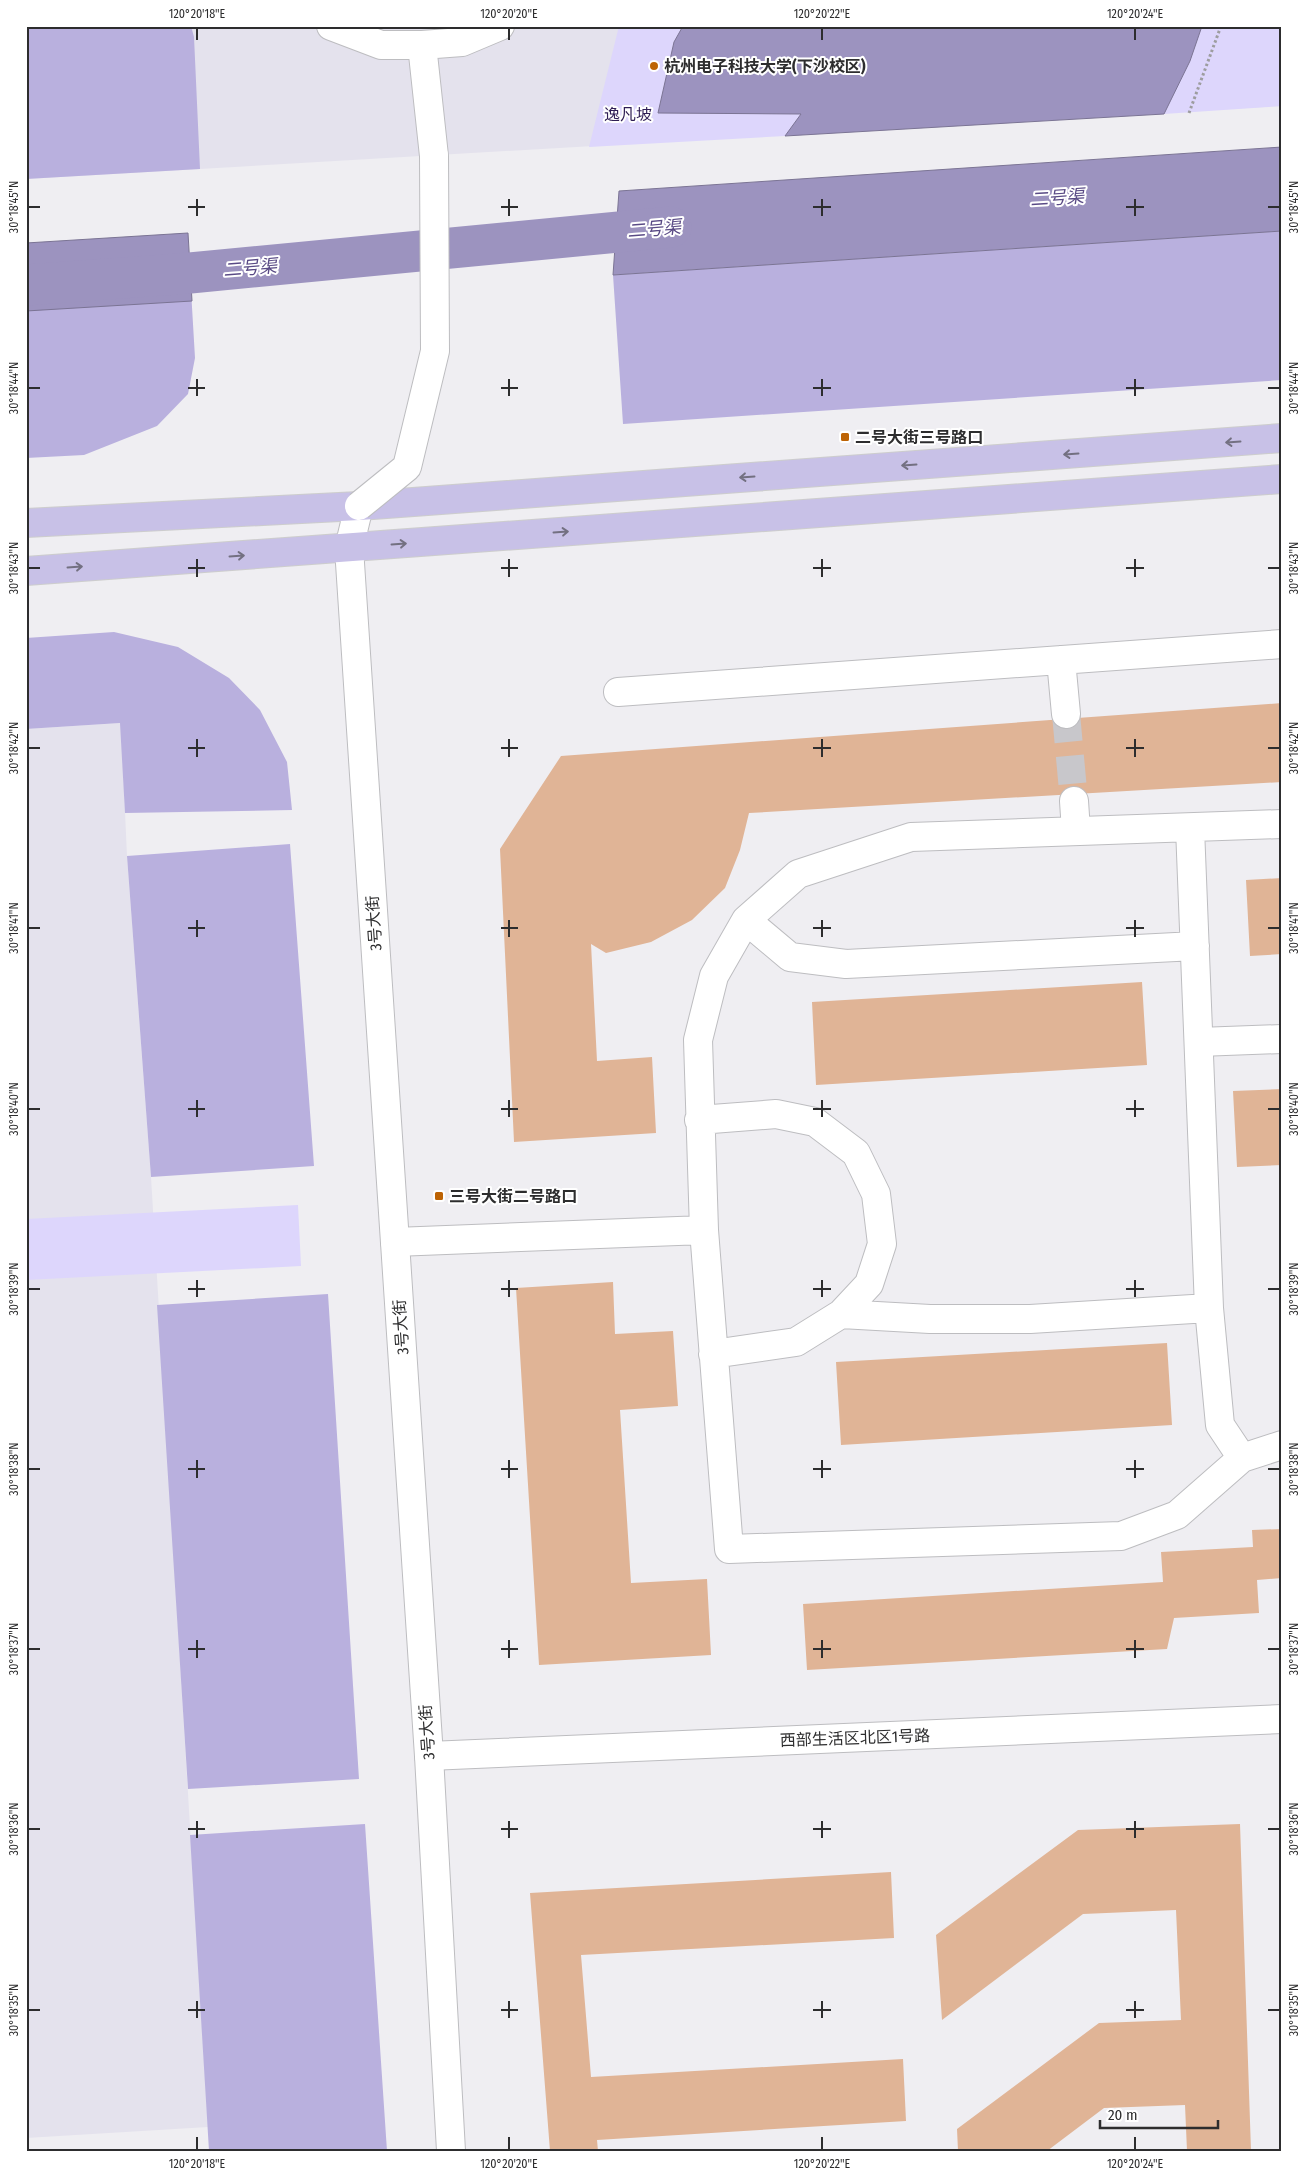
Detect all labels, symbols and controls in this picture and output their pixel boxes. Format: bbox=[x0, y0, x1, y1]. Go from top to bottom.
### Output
text: 120°20'18"E bbox=[169, 7, 226, 21]
text: 120°20'20"E bbox=[480, 7, 538, 21]
text: 120°20'22"E bbox=[794, 7, 851, 21]
text: 120°20'24"E bbox=[1107, 7, 1163, 21]
place label: 杭州电子科技大学(下沙校区) bbox=[664, 57, 866, 76]
marker: 杭州电子科技大学(下沙校区) bbox=[648, 60, 660, 72]
park label: 逸凡坡 bbox=[604, 105, 652, 124]
text: 30°18'45"N bbox=[7, 181, 21, 233]
text: 30°18'45"N bbox=[1287, 181, 1301, 233]
water label: 二号渠 bbox=[1029, 185, 1088, 211]
water label: 二号渠 bbox=[626, 215, 685, 242]
water label: 二号渠 bbox=[222, 254, 281, 281]
text: 30°18'44"N bbox=[7, 362, 21, 414]
text: 30°18'44"N bbox=[1287, 362, 1301, 414]
place label: 二号大街三号路口 bbox=[855, 428, 983, 447]
marker: 二号大街三号路口 bbox=[839, 431, 851, 443]
one-way arrow bbox=[1225, 437, 1241, 446]
one-way arrow bbox=[1063, 449, 1079, 458]
one-way arrow bbox=[901, 461, 917, 470]
one-way arrow bbox=[739, 473, 755, 482]
one-way arrow bbox=[553, 528, 569, 537]
one-way arrow bbox=[391, 540, 407, 549]
text: 30°18'43"N bbox=[7, 542, 21, 594]
text: 30°18'43"N bbox=[1287, 542, 1301, 594]
one-way arrow bbox=[229, 551, 245, 560]
one-way arrow bbox=[67, 563, 83, 572]
text: 30°18'42"N bbox=[7, 722, 21, 774]
text: 30°18'42"N bbox=[1287, 722, 1301, 774]
street label: 3号大街 bbox=[363, 895, 385, 951]
text: 30°18'41"N bbox=[7, 902, 21, 954]
text: 30°18'41"N bbox=[1287, 902, 1301, 954]
text: 30°18'40"N bbox=[7, 1082, 21, 1136]
text: 30°18'40"N bbox=[1287, 1082, 1301, 1136]
place label: 三号大街二号路口 bbox=[449, 1187, 577, 1206]
marker: 三号大街二号路口 bbox=[433, 1190, 445, 1202]
text: 30°18'39"N bbox=[7, 1262, 21, 1316]
text: 30°18'39"N bbox=[1287, 1262, 1301, 1316]
street label: 3号大街 bbox=[390, 1299, 412, 1355]
text: 30°18'38"N bbox=[7, 1442, 21, 1496]
text: 30°18'38"N bbox=[1287, 1442, 1301, 1496]
text: 30°18'37"N bbox=[7, 1623, 21, 1675]
text: 30°18'37"N bbox=[1287, 1623, 1301, 1675]
street label: 3号大街 bbox=[416, 1704, 438, 1760]
street label: 西部生活区北区1号路 bbox=[780, 1726, 930, 1750]
text: 30°18'36"N bbox=[7, 1802, 21, 1856]
text: 30°18'36"N bbox=[1287, 1802, 1301, 1856]
text: 30°18'35"N bbox=[7, 1984, 21, 2036]
text: 30°18'35"N bbox=[1287, 1984, 1301, 2036]
scale bar bbox=[1100, 2097, 1218, 2129]
text: 20 m bbox=[1108, 2106, 1138, 2124]
text: 120°20'18"E bbox=[169, 2157, 226, 2171]
text: 120°20'20"E bbox=[480, 2157, 538, 2171]
text: 120°20'22"E bbox=[794, 2157, 851, 2171]
text: 120°20'24"E bbox=[1107, 2157, 1163, 2171]

